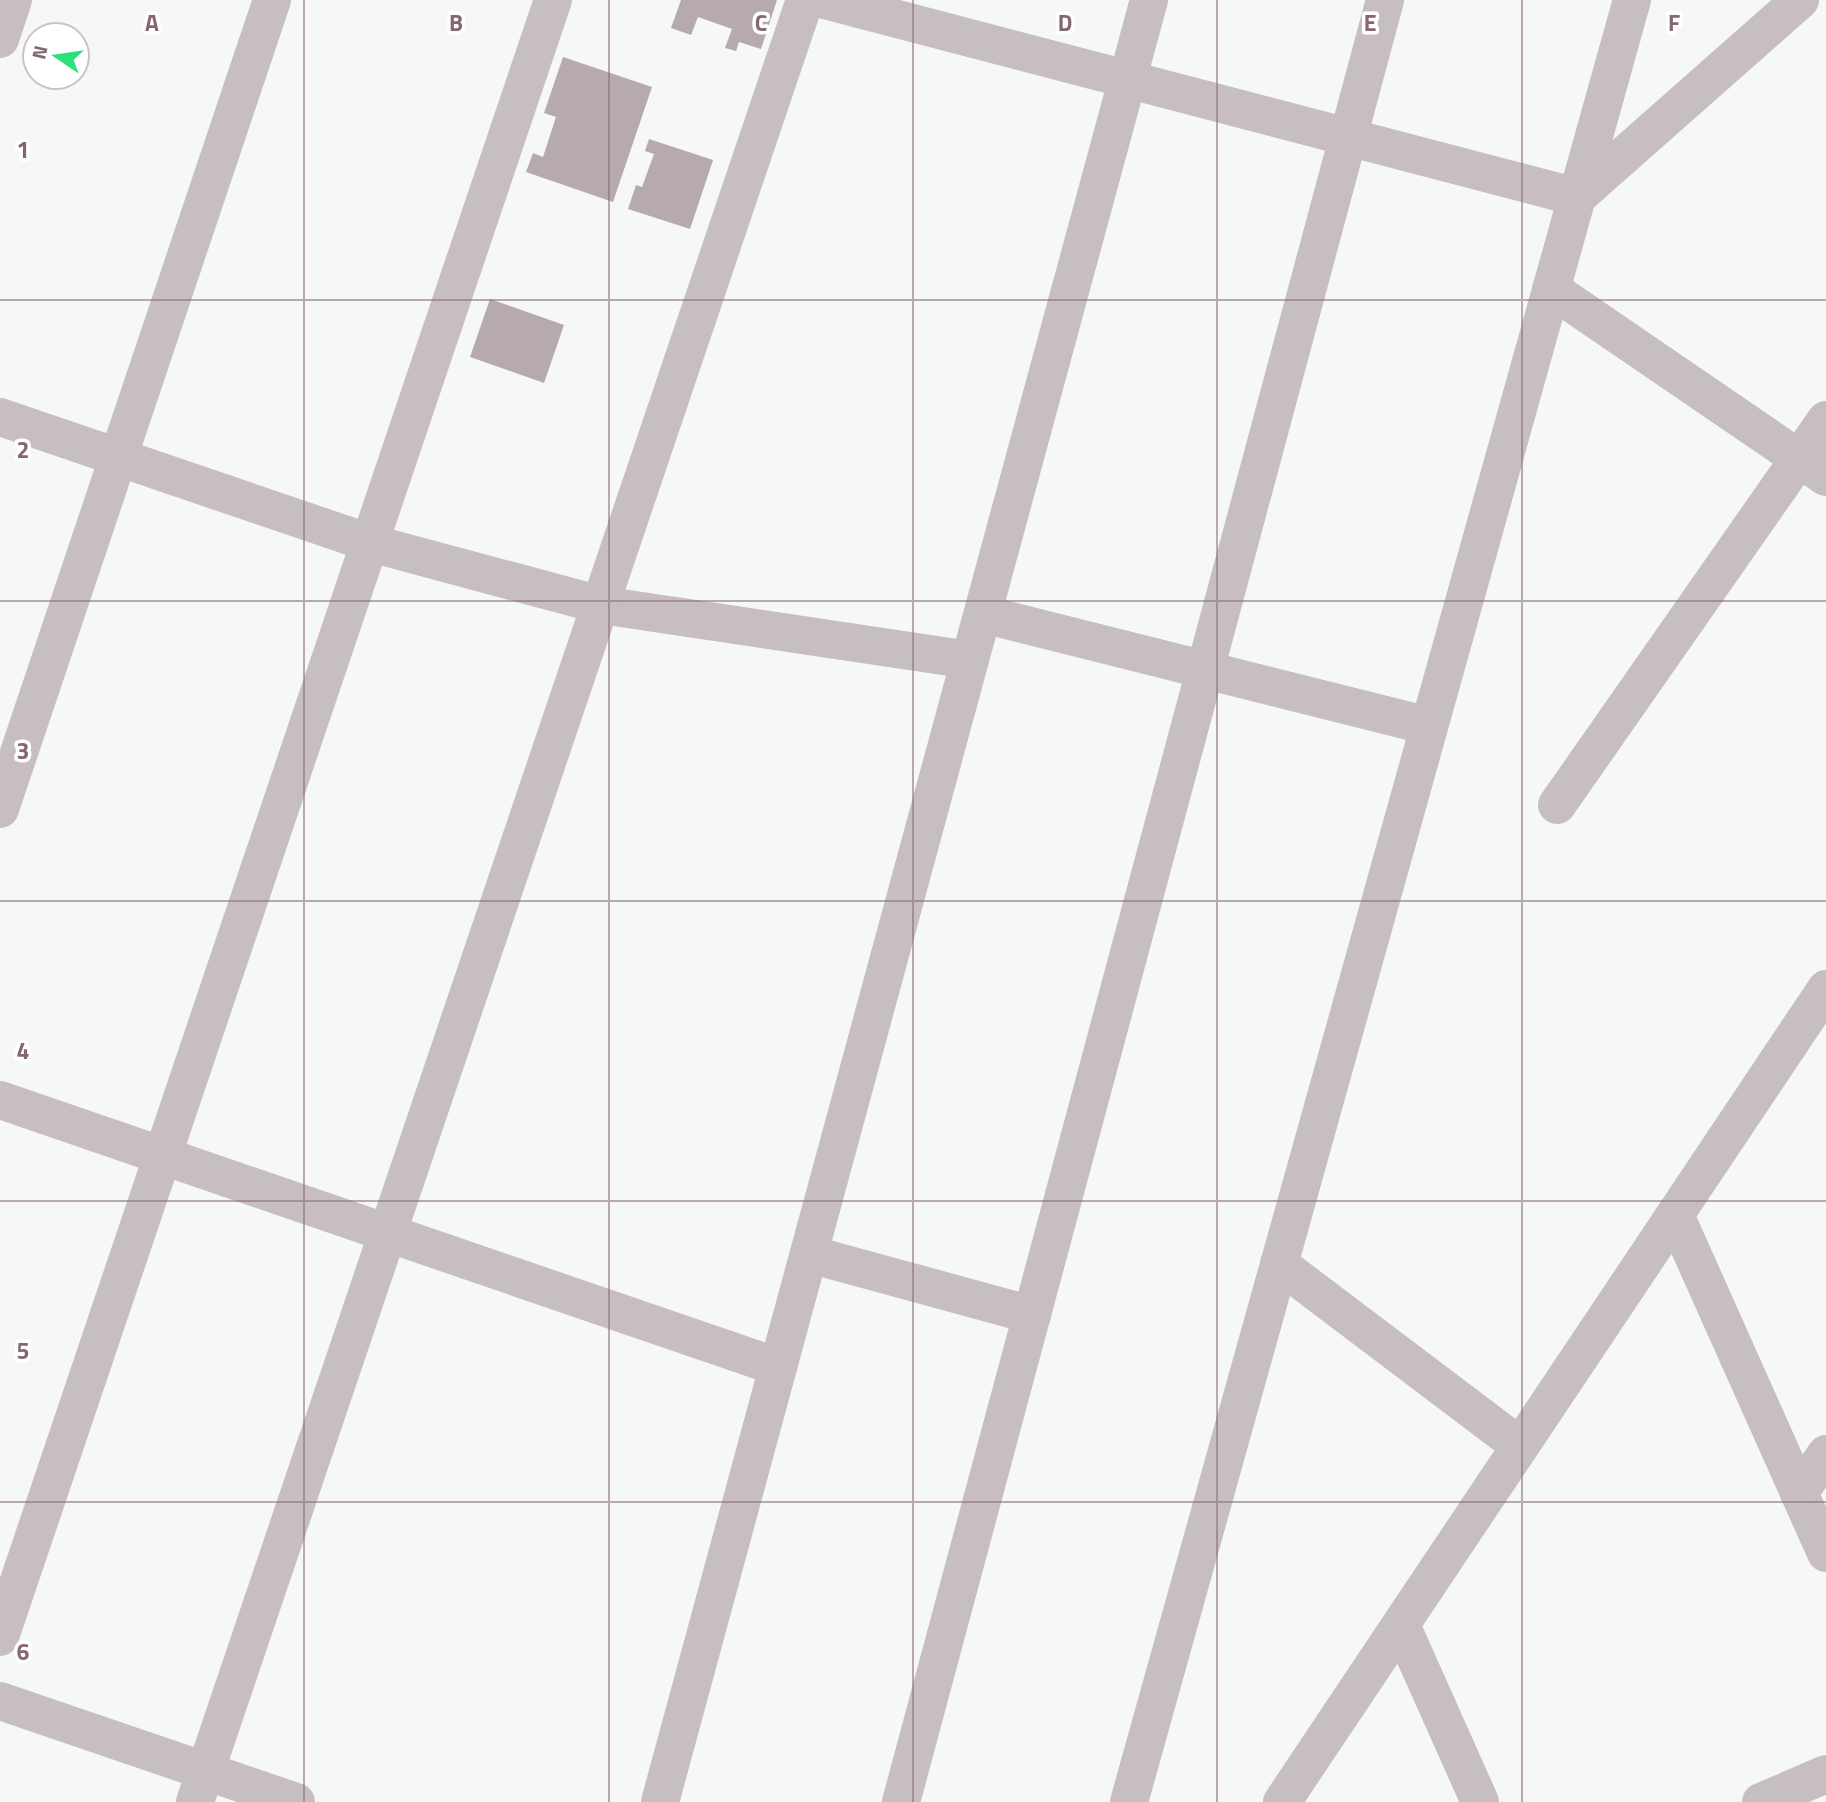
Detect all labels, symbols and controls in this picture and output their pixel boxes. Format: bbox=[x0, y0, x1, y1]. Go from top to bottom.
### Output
text: A bbox=[145, 5, 159, 40]
text: B bbox=[449, 5, 463, 40]
text: C bbox=[755, 5, 767, 40]
text: D bbox=[1058, 5, 1072, 40]
text: E bbox=[1364, 5, 1376, 40]
text: F bbox=[1668, 5, 1680, 40]
north arrow bbox=[21, 21, 91, 91]
text: N bbox=[23, 42, 55, 62]
text: 1 bbox=[17, 132, 29, 167]
text: 2 bbox=[17, 432, 29, 467]
text: 3 bbox=[17, 733, 29, 768]
text: 4 bbox=[17, 1033, 29, 1068]
text: 5 bbox=[17, 1333, 29, 1368]
text: 6 bbox=[17, 1634, 30, 1669]

